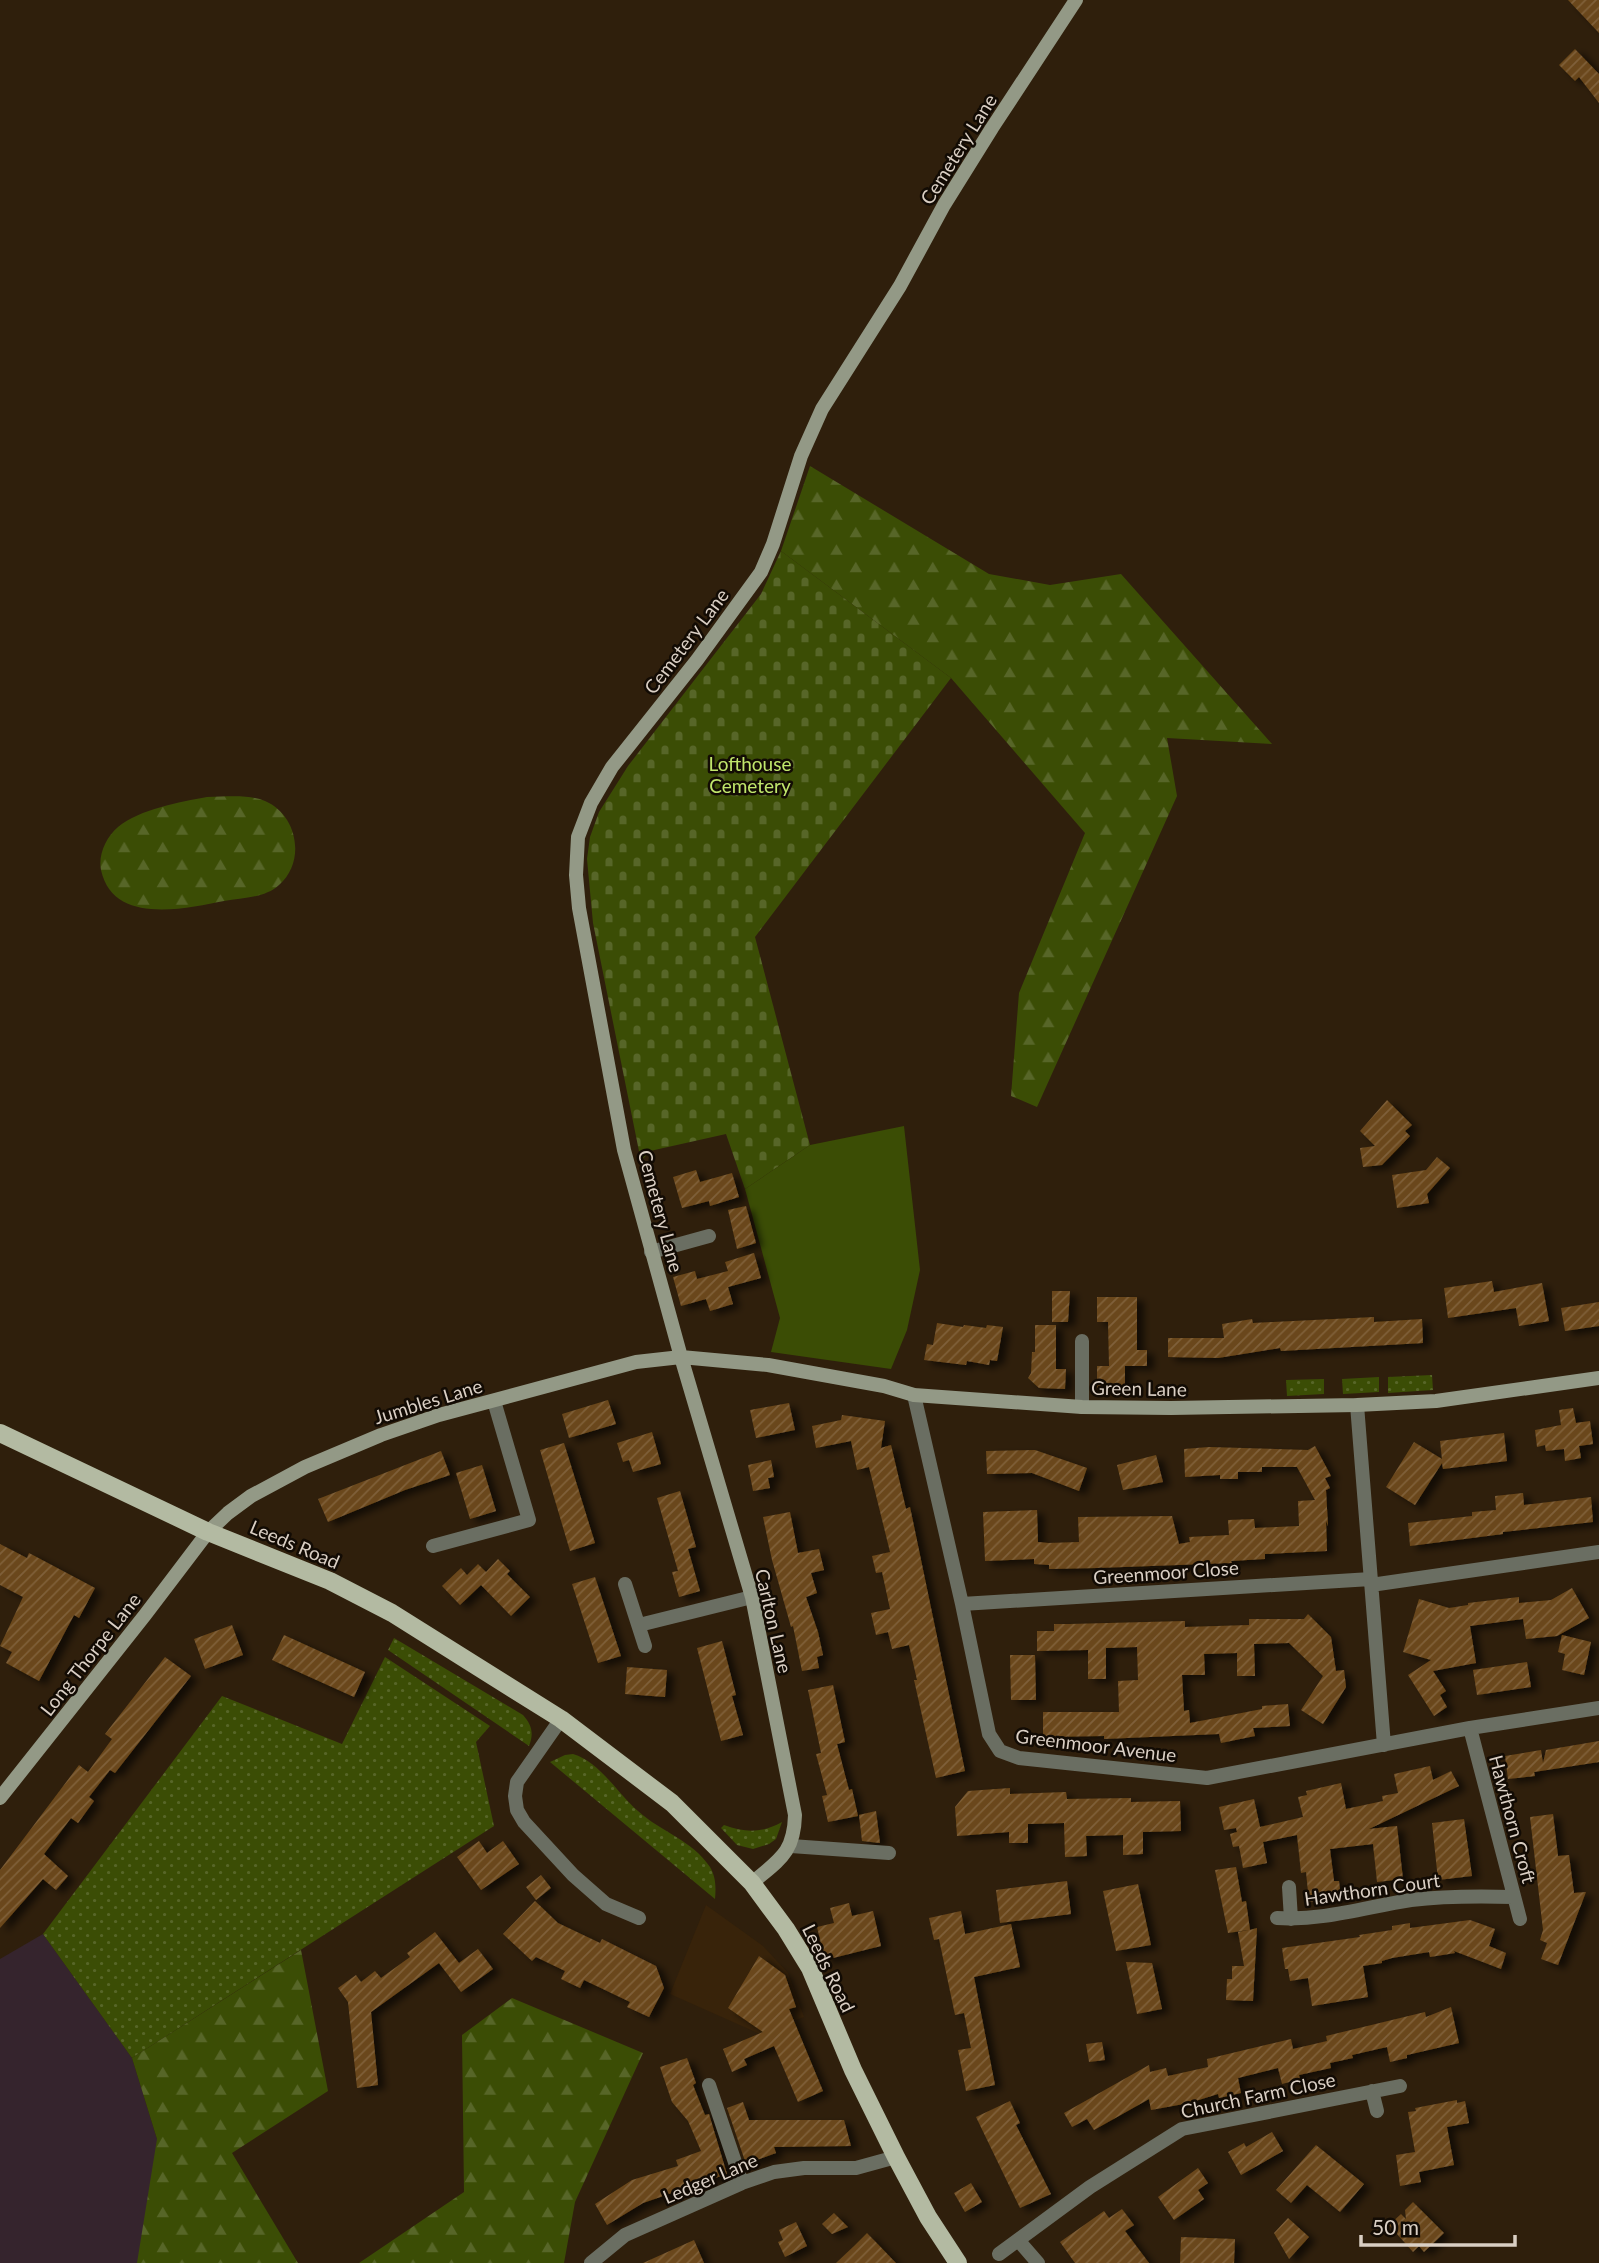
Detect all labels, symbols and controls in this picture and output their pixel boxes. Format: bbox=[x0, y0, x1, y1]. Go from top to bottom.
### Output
street label: Cemetery Lane bbox=[915, 90, 1001, 208]
street label: Cemetery Lane bbox=[639, 584, 733, 698]
park label: Lofthouse Cemetery bbox=[709, 752, 791, 797]
street label: Cemetery Lane bbox=[634, 1147, 688, 1275]
street label: Jumbles Lane bbox=[371, 1374, 485, 1428]
street label: Green Lane bbox=[1091, 1376, 1187, 1400]
street label: Leeds Road bbox=[247, 1515, 343, 1573]
street label: Greenmoor Close bbox=[1093, 1555, 1239, 1589]
street label: Carlton Lane bbox=[751, 1567, 797, 1675]
street label: Long Thorpe Lane bbox=[35, 1588, 145, 1720]
street label: Greenmoor Avenue bbox=[1014, 1724, 1178, 1766]
street label: Hawthorn Croft bbox=[1485, 1752, 1541, 1886]
street label: Hawthorn Court bbox=[1303, 1868, 1441, 1910]
street label: Leeds Road bbox=[798, 1920, 860, 2016]
street label: Church Farm Close bbox=[1179, 2067, 1337, 2123]
street label: Ledger Lane bbox=[659, 2148, 761, 2208]
scale bar bbox=[1361, 2204, 1515, 2248]
text: 50 m bbox=[1372, 2214, 1419, 2239]

